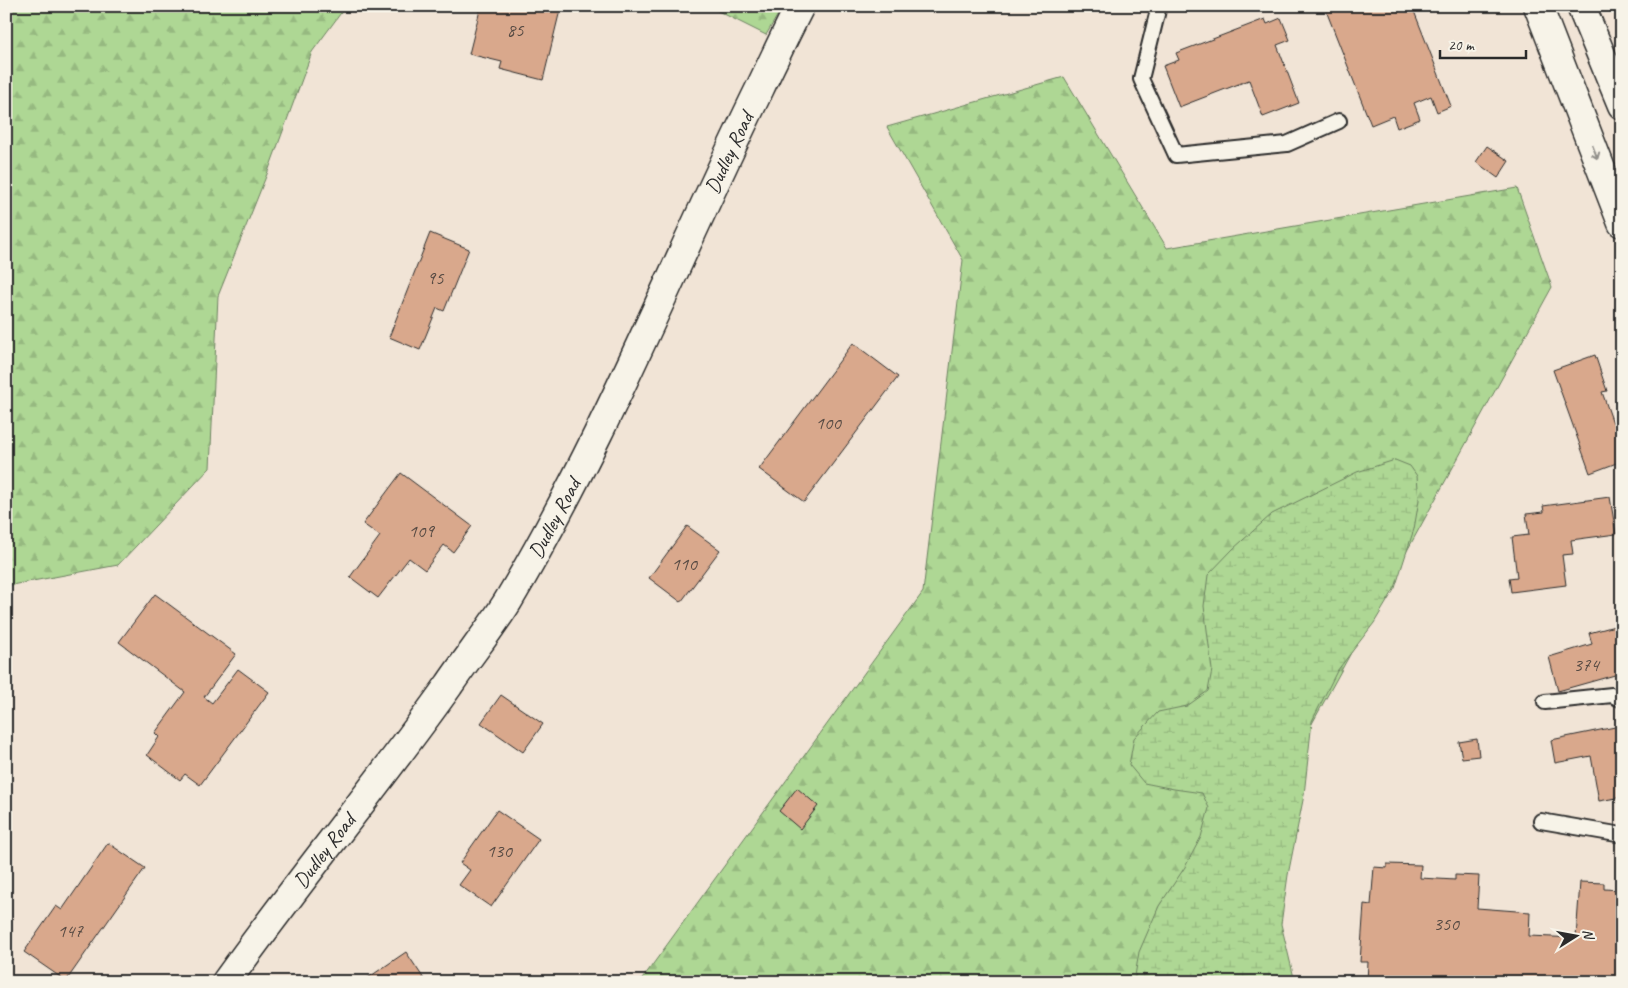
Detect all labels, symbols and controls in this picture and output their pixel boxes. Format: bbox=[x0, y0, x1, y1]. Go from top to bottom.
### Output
house number: 85 bbox=[506, 18, 525, 42]
scale bar bbox=[1440, 28, 1527, 60]
text: 20 m bbox=[1448, 36, 1475, 55]
street label: Dudley Road bbox=[699, 105, 761, 198]
one-way arrow bbox=[1591, 143, 1600, 159]
house number: 95 bbox=[426, 266, 445, 290]
house number: 100 bbox=[815, 411, 842, 435]
street label: Dudley Road bbox=[522, 471, 588, 563]
house number: 109 bbox=[408, 519, 435, 543]
house number: 110 bbox=[671, 552, 698, 576]
house number: 374 bbox=[1573, 653, 1601, 677]
street label: Dudley Road bbox=[288, 805, 363, 893]
house number: 130 bbox=[486, 839, 513, 863]
north arrow bbox=[1550, 910, 1600, 960]
house number: 350 bbox=[1433, 912, 1460, 936]
house number: 147 bbox=[57, 919, 84, 943]
text: N bbox=[1579, 928, 1598, 942]

